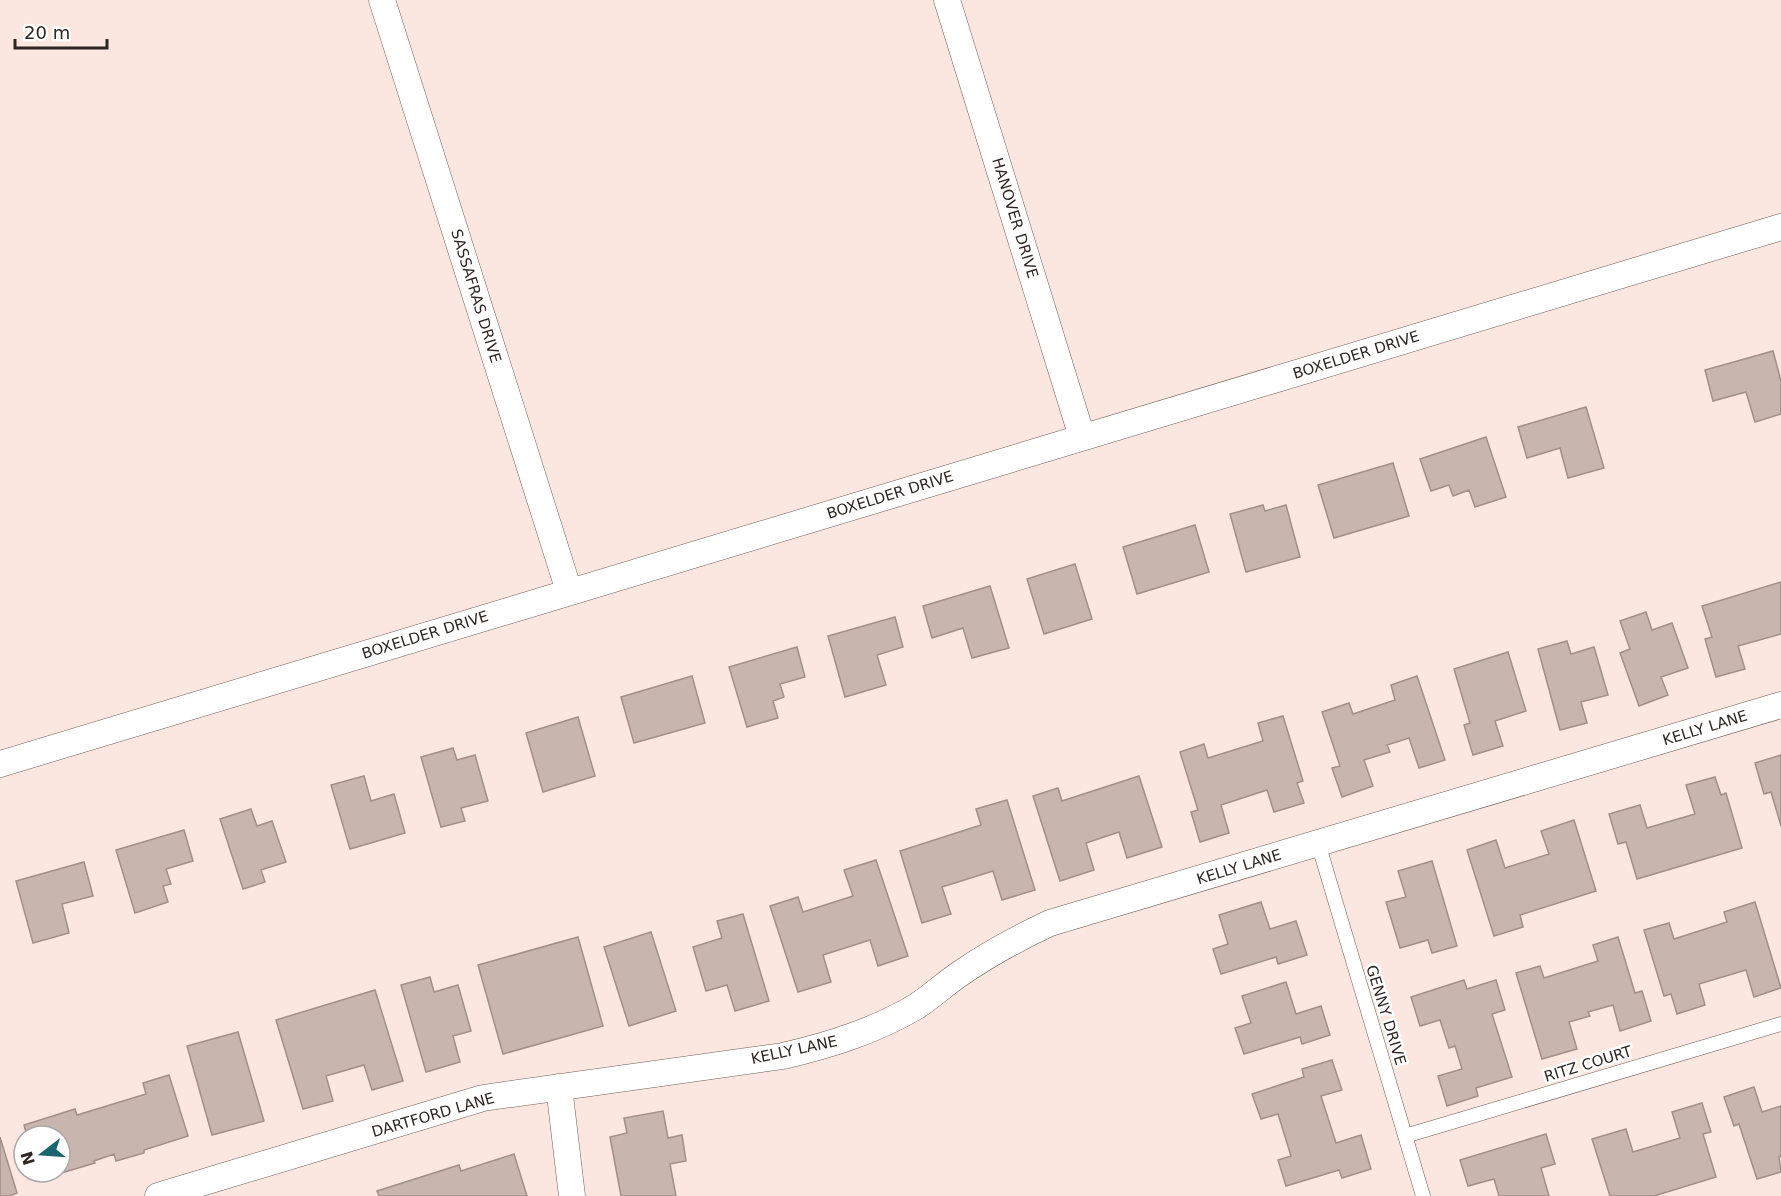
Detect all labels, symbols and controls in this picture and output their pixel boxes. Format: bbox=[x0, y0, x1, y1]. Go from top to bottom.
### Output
scale bar bbox=[15, 12, 106, 50]
text: 20 m bbox=[24, 22, 70, 43]
street label: HANOVER DRIVE bbox=[988, 155, 1042, 281]
street label: SASSAFRAS DRIVE bbox=[447, 227, 505, 365]
street label: BOXELDER DRIVE bbox=[1291, 327, 1421, 383]
street label: BOXELDER DRIVE bbox=[825, 467, 955, 523]
street label: BOXELDER DRIVE bbox=[360, 607, 490, 663]
street label: KELLY LANE bbox=[1660, 707, 1750, 749]
street label: KELLY LANE bbox=[1194, 846, 1284, 888]
street label: GENNY DRIVE bbox=[1362, 963, 1410, 1067]
street label: KELLY LANE bbox=[749, 1032, 839, 1068]
street label: RITZ COURT bbox=[1542, 1042, 1635, 1086]
street label: DARTFORD LANE bbox=[370, 1089, 496, 1141]
north arrow bbox=[12, 1124, 72, 1184]
text: N bbox=[17, 1149, 39, 1167]

